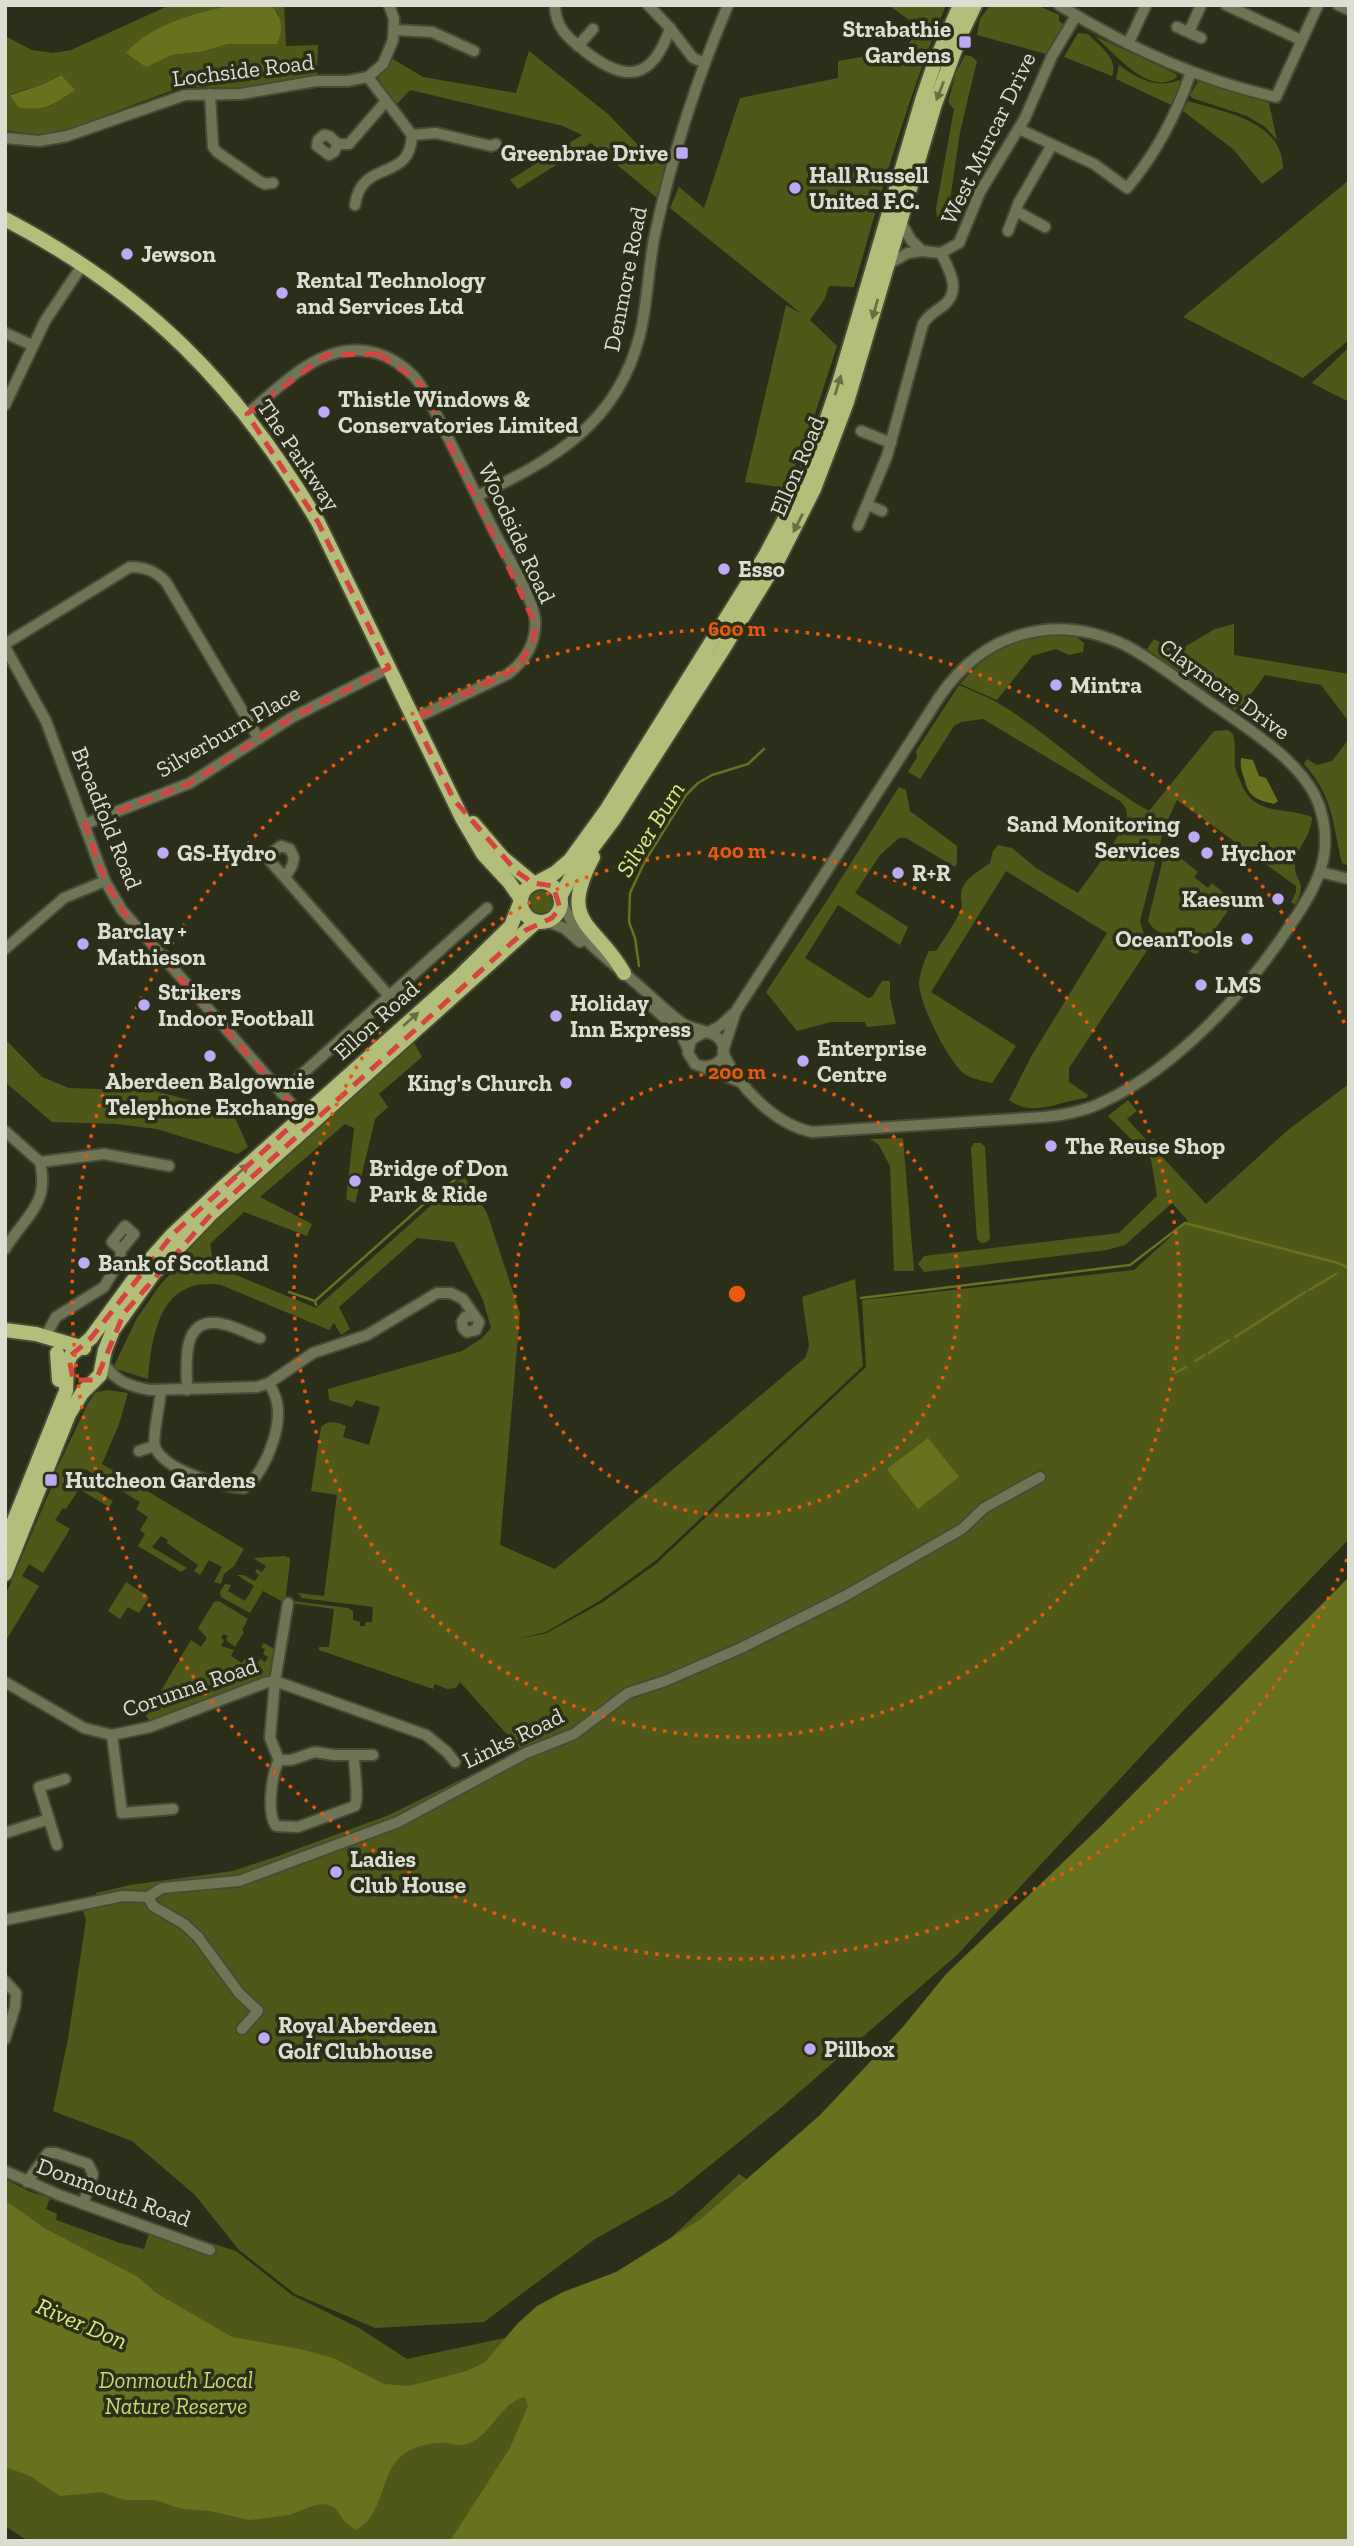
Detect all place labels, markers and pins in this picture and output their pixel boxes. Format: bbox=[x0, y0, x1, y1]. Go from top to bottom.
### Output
place label: Strabathie Gardens bbox=[842, 15, 951, 69]
marker: Strabathie Gardens bbox=[957, 34, 973, 50]
place label: Greenbrae Drive bbox=[501, 139, 668, 167]
marker: Greenbrae Drive bbox=[674, 145, 690, 161]
place label: Hall Russell United F.C. bbox=[809, 161, 929, 215]
marker: Hall Russell United F.C. bbox=[787, 180, 803, 196]
place label: Jewson bbox=[141, 240, 216, 268]
marker: Jewson bbox=[119, 246, 135, 262]
place label: Rental Technology and Services Ltd bbox=[296, 266, 486, 320]
marker: Rental Technology and Services Ltd bbox=[274, 285, 290, 301]
place label: Thistle Windows & Conservatories Limited bbox=[338, 385, 578, 439]
marker: Thistle Windows & Conservatories Limited bbox=[316, 404, 332, 420]
place label: Esso bbox=[738, 555, 785, 583]
marker: Esso bbox=[716, 561, 732, 577]
place label: Mintra bbox=[1070, 671, 1142, 699]
marker: Mintra bbox=[1048, 677, 1064, 693]
place label: Sand Monitoring Services bbox=[1007, 810, 1180, 864]
marker: Sand Monitoring Services bbox=[1186, 829, 1202, 845]
place label: GS-Hydro bbox=[177, 839, 276, 867]
place label: Hychor bbox=[1221, 839, 1296, 867]
marker: GS-Hydro bbox=[155, 845, 171, 861]
marker: Hychor bbox=[1199, 845, 1215, 861]
place label: R+R bbox=[912, 859, 951, 887]
marker: R+R bbox=[890, 865, 906, 881]
place label: Kaesum bbox=[1182, 885, 1264, 913]
marker: Kaesum bbox=[1270, 891, 1286, 907]
place label: Barclay + Mathieson bbox=[97, 917, 206, 971]
place label: OceanTools bbox=[1115, 925, 1233, 953]
marker: OceanTools bbox=[1239, 931, 1255, 947]
marker: Barclay + Mathieson bbox=[75, 936, 91, 952]
place label: LMS bbox=[1215, 971, 1262, 999]
marker: LMS bbox=[1193, 977, 1209, 993]
place label: Strikers Indoor Football bbox=[158, 978, 315, 1032]
place label: Holiday Inn Express bbox=[570, 989, 691, 1043]
marker: Strikers Indoor Football bbox=[136, 997, 152, 1013]
marker: Holiday Inn Express bbox=[548, 1008, 564, 1024]
place label: Enterprise Centre bbox=[817, 1034, 927, 1088]
marker: Aberdeen Balgownie Telephone Exchange bbox=[202, 1048, 218, 1064]
marker: Enterprise Centre bbox=[795, 1053, 811, 1069]
place label: Aberdeen Balgownie Telephone Exchange bbox=[105, 1067, 315, 1121]
place label: King's Church bbox=[407, 1069, 553, 1097]
marker: King's Church bbox=[558, 1075, 574, 1091]
place label: The Reuse Shop bbox=[1065, 1132, 1225, 1160]
marker: The Reuse Shop bbox=[1043, 1138, 1059, 1154]
place label: Bridge of Don Park & Ride bbox=[369, 1154, 509, 1208]
marker: Bridge of Don Park & Ride bbox=[347, 1173, 363, 1189]
place label: Bank of Scotland bbox=[98, 1249, 269, 1277]
marker: Bank of Scotland bbox=[76, 1255, 92, 1271]
centre of rings bbox=[725, 1282, 749, 1306]
place label: Hutcheon Gardens bbox=[65, 1466, 256, 1494]
marker: Hutcheon Gardens bbox=[43, 1472, 59, 1488]
place label: Ladies Club House bbox=[350, 1845, 466, 1899]
marker: Ladies Club House bbox=[328, 1864, 344, 1880]
place label: Royal Aberdeen Golf Clubhouse bbox=[278, 2011, 437, 2065]
marker: Royal Aberdeen Golf Clubhouse bbox=[256, 2030, 272, 2046]
place label: Pillbox bbox=[824, 2035, 895, 2063]
marker: Pillbox bbox=[802, 2041, 818, 2057]

